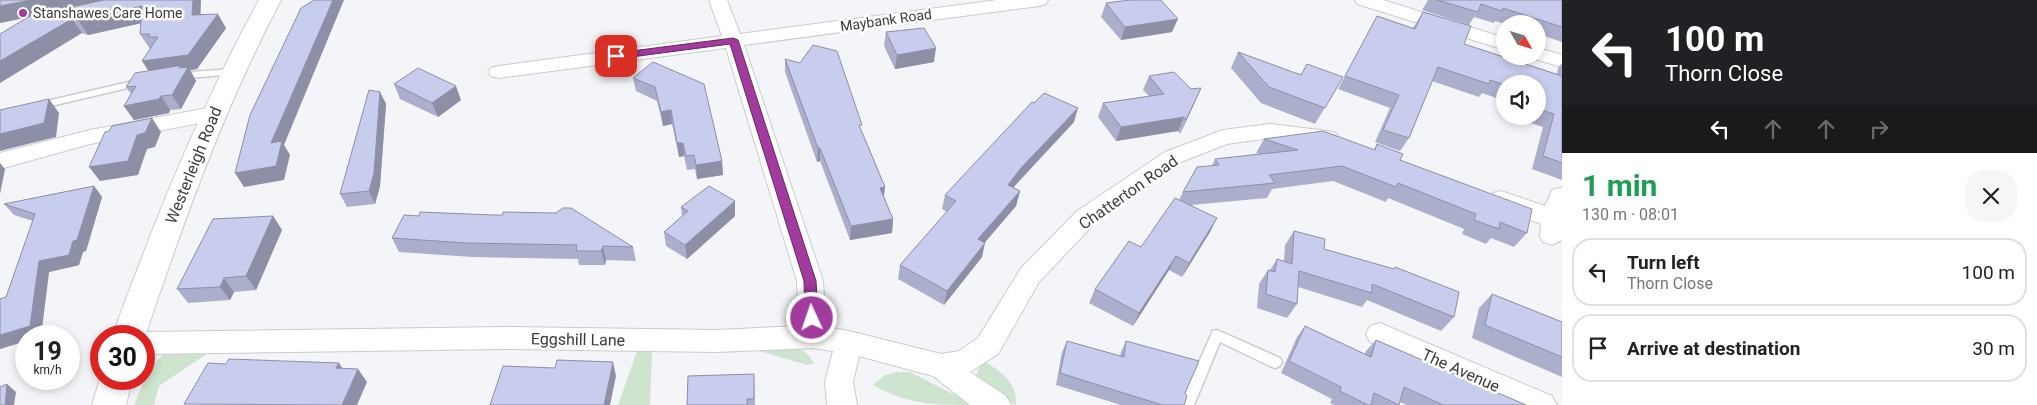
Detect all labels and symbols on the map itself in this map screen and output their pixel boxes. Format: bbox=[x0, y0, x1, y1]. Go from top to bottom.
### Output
place label: Stanshawes Care Home bbox=[33, 5, 182, 21]
street label: Maybank Road bbox=[839, 6, 933, 34]
marker: Stanshawes Care Home bbox=[17, 7, 29, 19]
north arrow bbox=[1496, 15, 1546, 65]
pin bbox=[595, 35, 637, 77]
street label: Westerleigh Road bbox=[161, 104, 226, 226]
street label: Chatterton Road bbox=[1075, 151, 1181, 234]
position arrow bbox=[785, 291, 837, 343]
speed limit sign: 30 bbox=[90, 325, 155, 390]
street label: Eggshill Lane bbox=[531, 329, 625, 350]
street label: The Avenue bbox=[1419, 345, 1503, 396]

